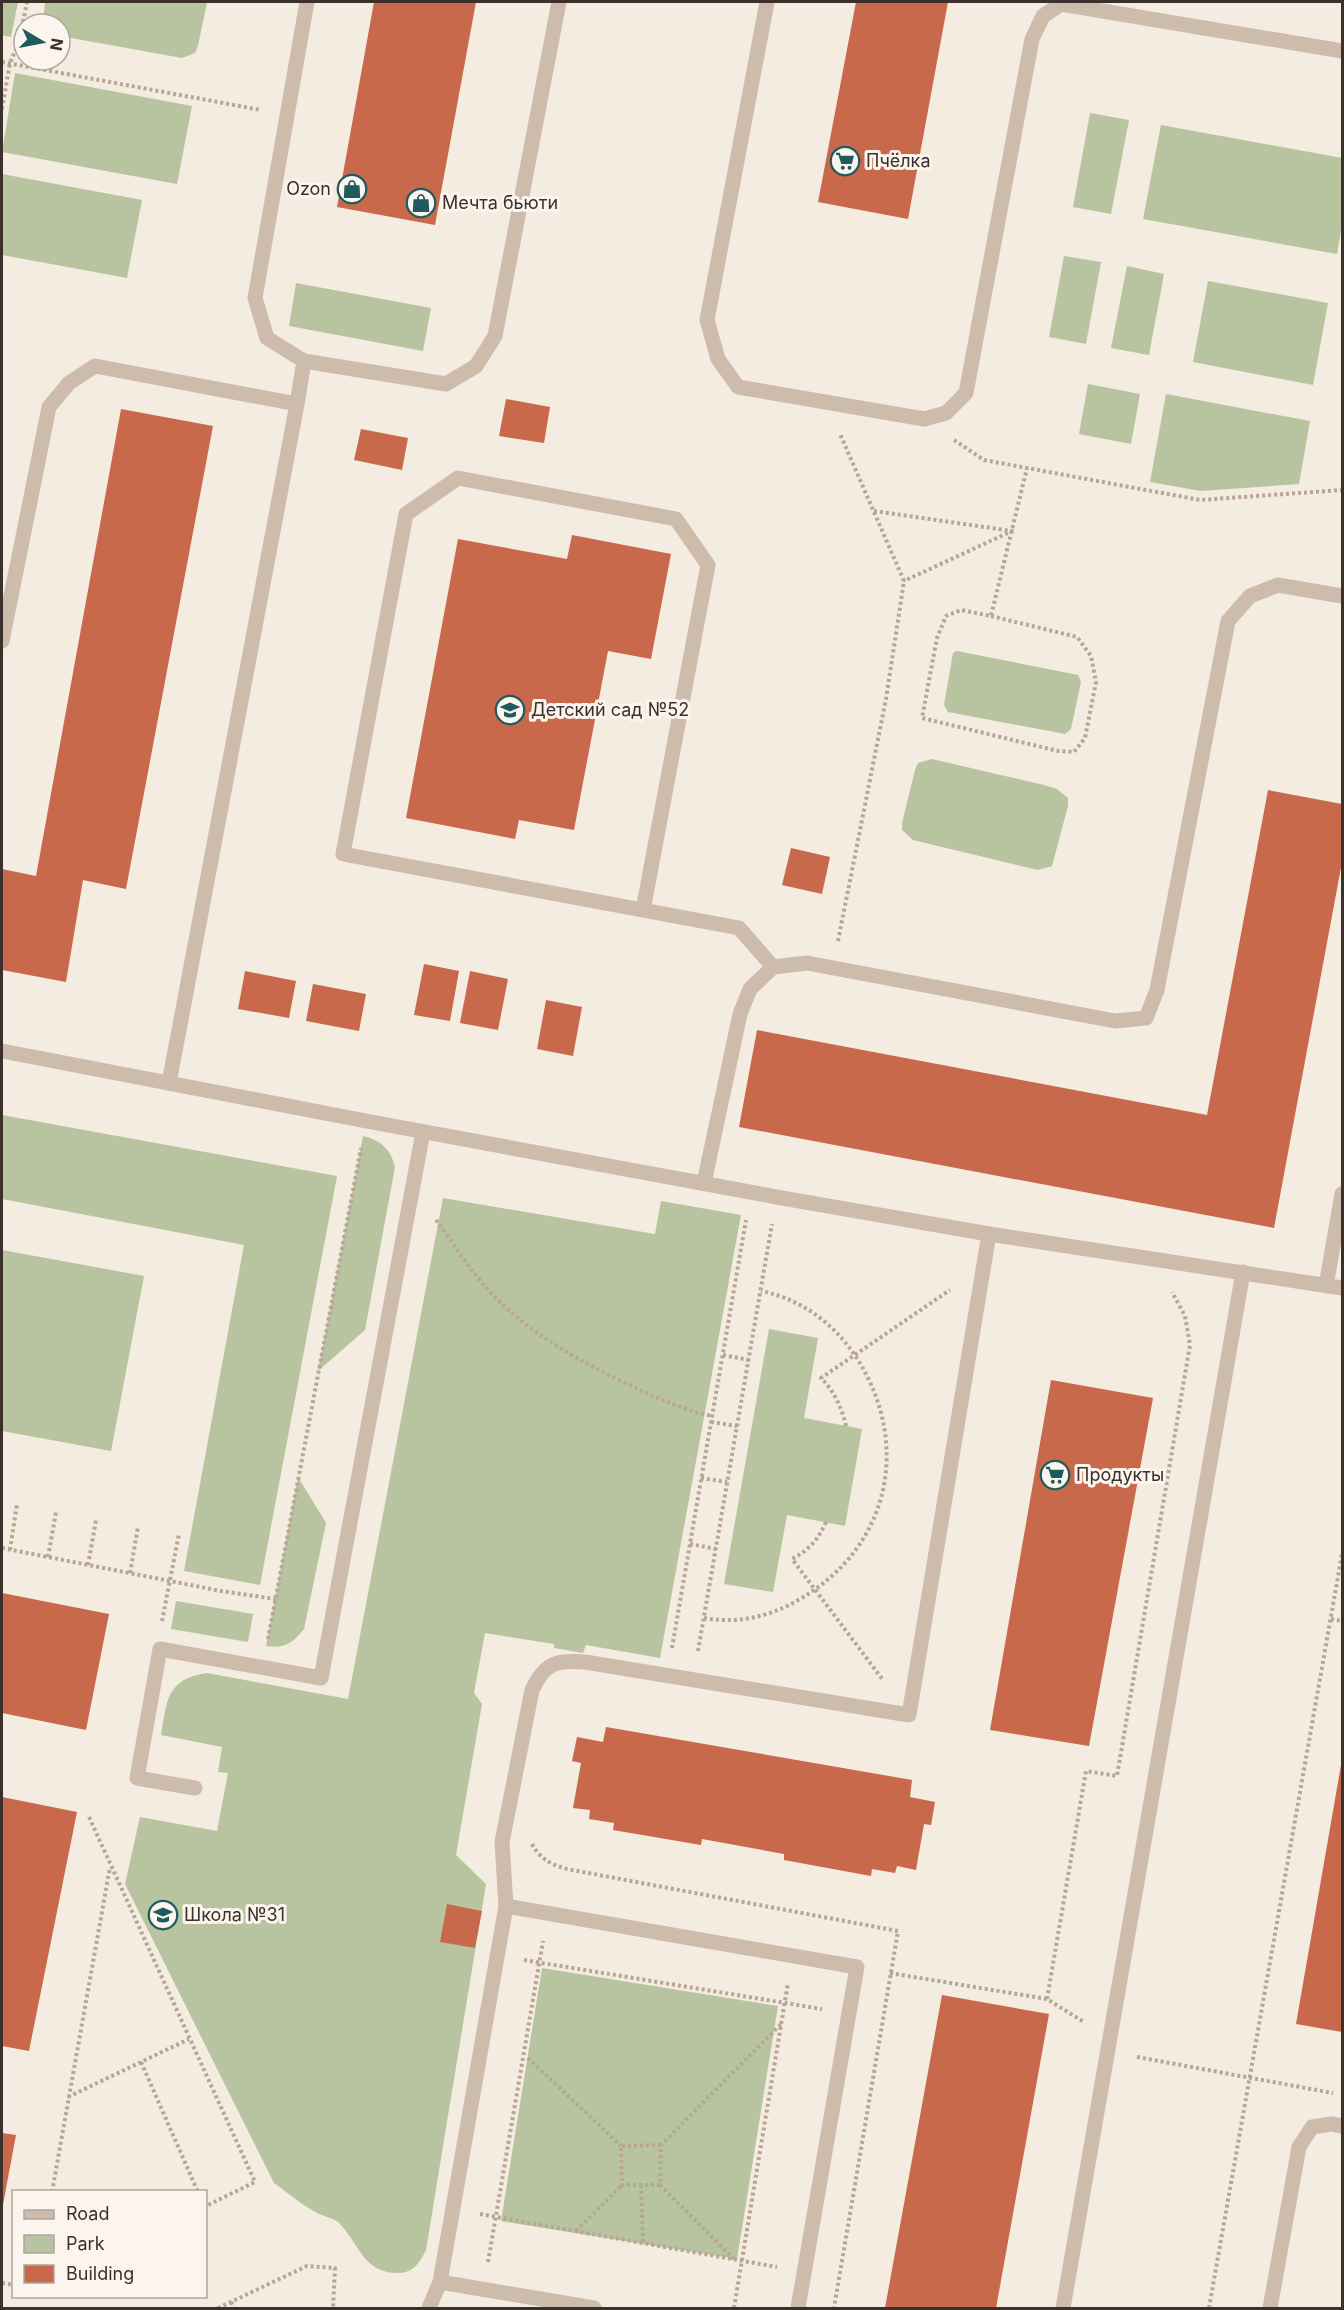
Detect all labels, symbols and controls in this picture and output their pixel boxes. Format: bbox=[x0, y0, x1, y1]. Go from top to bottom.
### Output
north arrow bbox=[12, 12, 72, 72]
text: N bbox=[46, 37, 68, 52]
supermarket icon: Пчёлка bbox=[829, 145, 861, 177]
place label: Пчёлка bbox=[866, 150, 931, 171]
shop icon: Ozon bbox=[336, 173, 368, 205]
place label: Ozon bbox=[286, 178, 331, 199]
shop icon: Мечта бьюти bbox=[405, 187, 437, 219]
place label: Мечта бьюти bbox=[442, 192, 558, 213]
school or university icon: Детский сад №52 bbox=[494, 694, 526, 726]
place label: Детский сад №52 bbox=[531, 699, 689, 720]
supermarket icon: Продукты bbox=[1039, 1459, 1071, 1491]
place label: Продукты bbox=[1076, 1464, 1164, 1485]
school or university icon: Школа №31 bbox=[147, 1899, 179, 1931]
place label: Школа №31 bbox=[184, 1904, 285, 1925]
legend bbox=[12, 2190, 207, 2298]
text: Road bbox=[66, 2203, 109, 2224]
text: Park bbox=[66, 2233, 105, 2254]
text: Building bbox=[66, 2263, 134, 2284]

